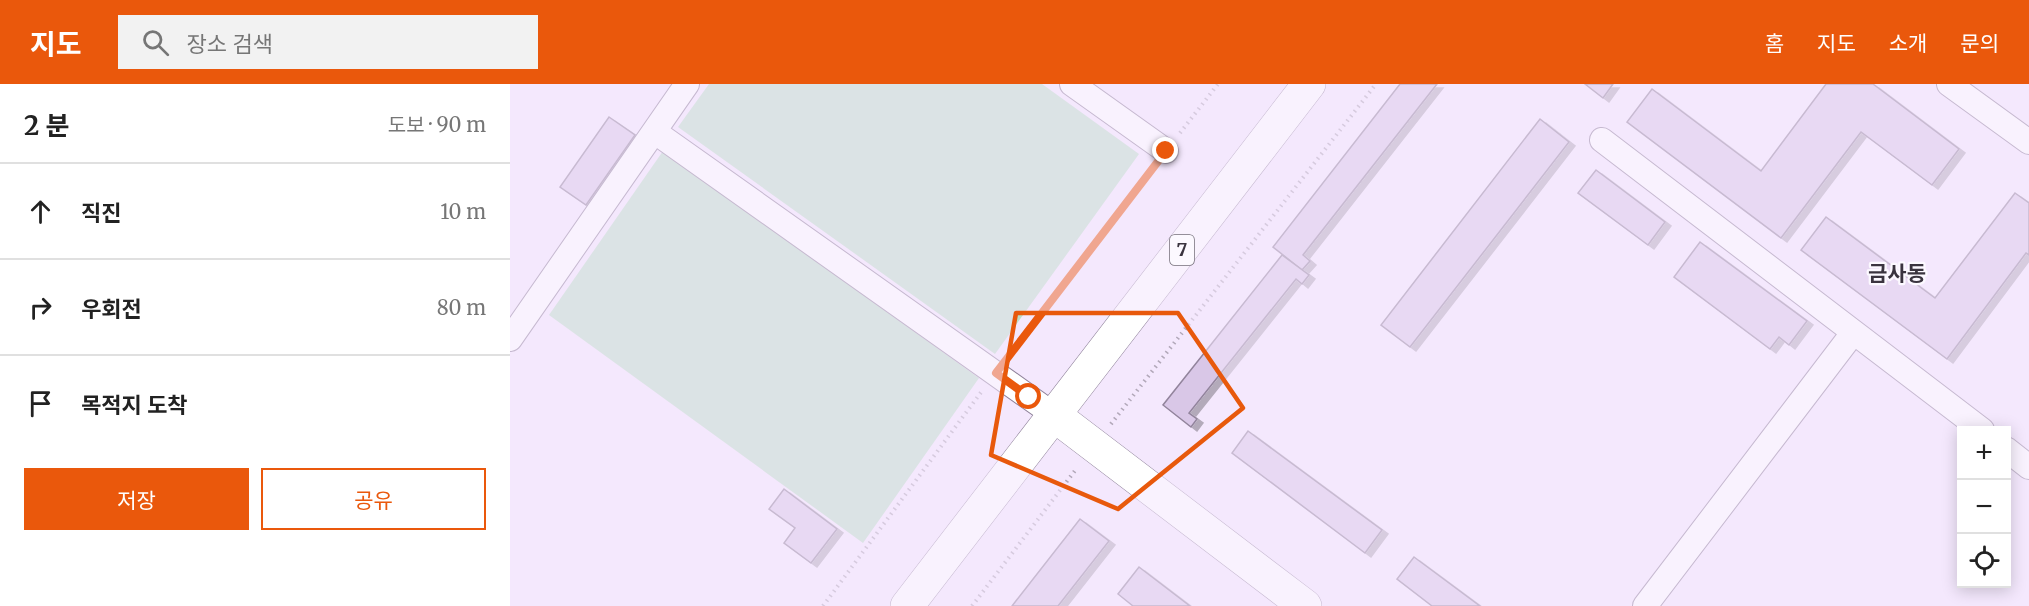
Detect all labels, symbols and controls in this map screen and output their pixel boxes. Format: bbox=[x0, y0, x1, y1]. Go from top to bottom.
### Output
search box bbox=[118, 15, 538, 69]
text: 지도 bbox=[30, 26, 82, 62]
icon: search bbox=[139, 26, 172, 59]
text: 장소 검색 bbox=[187, 30, 273, 58]
text: 홈 bbox=[1765, 30, 1784, 57]
text: 지도 bbox=[1817, 30, 1856, 57]
text: 소개 bbox=[1889, 30, 1927, 57]
text: 문의 bbox=[1960, 30, 1999, 57]
text: 2 분 bbox=[24, 109, 69, 142]
text: 도보 · 90 m bbox=[388, 112, 486, 137]
route end bbox=[1152, 137, 1178, 163]
icon: ahead bbox=[24, 195, 57, 228]
text: 직진 bbox=[81, 199, 121, 227]
text: 10 m bbox=[440, 199, 486, 224]
road number: 7 bbox=[1170, 235, 1194, 265]
district label: 금사동 bbox=[1868, 260, 1926, 287]
icon: right bbox=[24, 291, 57, 324]
text: 우회전 bbox=[81, 295, 142, 323]
text: 80 m bbox=[437, 295, 486, 320]
route start bbox=[1015, 383, 1041, 409]
icon: arrive bbox=[24, 387, 57, 420]
text: 목적지 도착 bbox=[81, 391, 187, 419]
map controls bbox=[1957, 426, 2011, 588]
button: + bbox=[1957, 426, 2011, 480]
button: 저장 bbox=[24, 468, 249, 530]
button: 공유 bbox=[261, 468, 486, 530]
button: − bbox=[1957, 480, 2011, 534]
button: locate bbox=[1957, 534, 2011, 588]

